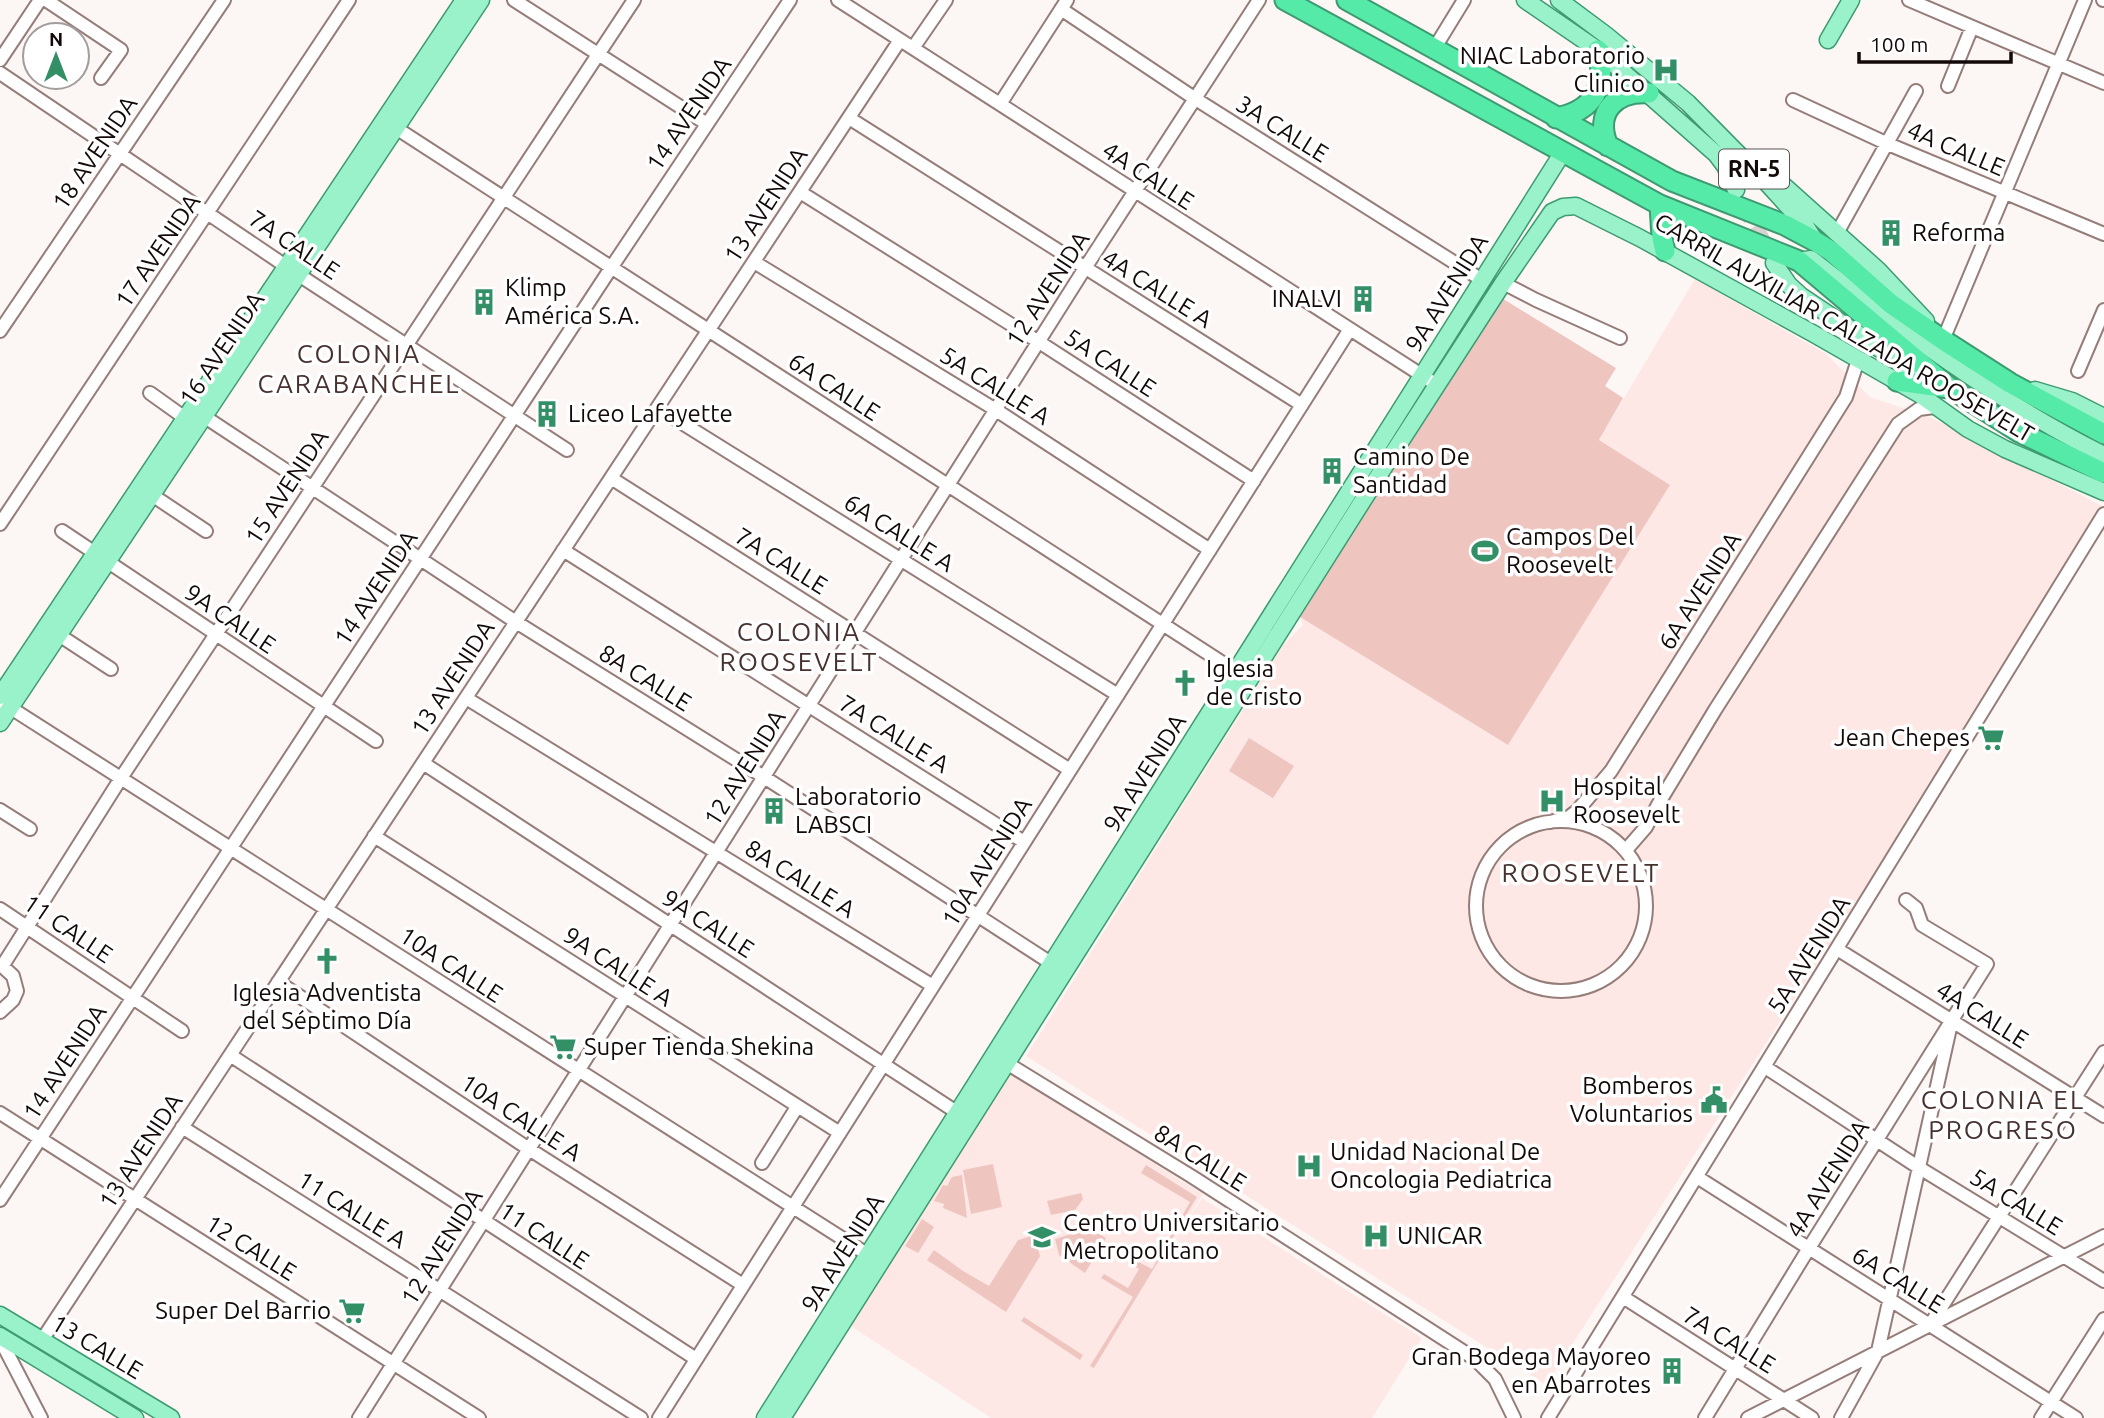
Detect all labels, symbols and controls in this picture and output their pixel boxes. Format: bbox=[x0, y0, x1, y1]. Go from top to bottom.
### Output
north arrow bbox=[21, 21, 91, 91]
scale bar bbox=[1859, 21, 2011, 65]
text: N bbox=[49, 28, 63, 50]
text: 100 m bbox=[1870, 32, 1928, 56]
place label: NIAC Laboratorio Clinico bbox=[1460, 42, 1645, 97]
street label: 14 AVENIDA bbox=[641, 51, 737, 176]
hospital icon: NIAC Laboratorio Clinico bbox=[1651, 55, 1681, 85]
street label: 18 AVENIDA bbox=[47, 90, 143, 215]
street label: 3A CALLE bbox=[1231, 90, 1333, 167]
street label: 4A CALLE bbox=[1903, 116, 2009, 181]
street label: 4A CALLE bbox=[1098, 136, 1199, 215]
street label: 13 AVENIDA bbox=[719, 142, 813, 267]
road number: RN-5 bbox=[1719, 150, 1789, 188]
street label: 17 AVENIDA bbox=[110, 188, 206, 313]
street label: 7A CALLE bbox=[244, 204, 345, 285]
street label: CARRIL AUXILIAR CALZADA ROOSEVELT bbox=[1650, 208, 2038, 447]
building icon: Reforma bbox=[1876, 218, 1906, 248]
place label: Reforma bbox=[1912, 219, 2005, 246]
street label: 12 AVENIDA bbox=[1001, 226, 1095, 351]
street label: 9A AVENIDA bbox=[1400, 229, 1494, 356]
street label: 4A CALLE A bbox=[1097, 244, 1218, 333]
place label: Klimp América S.A. bbox=[505, 274, 640, 329]
building icon: INALVI bbox=[1348, 284, 1378, 314]
place label: INALVI bbox=[1272, 285, 1342, 312]
street label: 16 AVENIDA bbox=[174, 286, 270, 411]
building icon: Klimp América S.A. bbox=[469, 287, 499, 317]
street label: 5A CALLE bbox=[1060, 323, 1161, 402]
district label: COLONIA CARABANCHEL bbox=[257, 339, 461, 398]
street label: 5A CALLE A bbox=[935, 341, 1056, 430]
street label: 6A CALLE bbox=[784, 347, 885, 426]
building icon: Liceo Lafayette bbox=[532, 399, 562, 429]
place label: Liceo Lafayette bbox=[568, 400, 733, 427]
street label: 15 AVENIDA bbox=[240, 424, 334, 549]
place label: Camino De Santidad bbox=[1353, 443, 1470, 498]
building icon: Camino De Santidad bbox=[1317, 456, 1347, 486]
street label: 6A CALLE A bbox=[839, 488, 960, 577]
street label: 7A CALLE bbox=[730, 522, 832, 599]
place label: Campos Del Roosevelt bbox=[1506, 523, 1634, 578]
street label: 14 AVENIDA bbox=[329, 525, 423, 650]
street label: 6A AVENIDA bbox=[1653, 527, 1747, 654]
sports icon: Campos Del Roosevelt bbox=[1470, 536, 1500, 566]
street label: 9A CALLE bbox=[180, 578, 281, 659]
street label: 13 AVENIDA bbox=[406, 615, 500, 740]
district label: COLONIA ROOSEVELT bbox=[720, 617, 878, 676]
street label: 8A CALLE bbox=[594, 639, 696, 716]
place label: Iglesia de Cristo bbox=[1206, 655, 1302, 710]
church icon: Iglesia de Cristo bbox=[1170, 668, 1200, 698]
street label: 7A CALLE A bbox=[834, 689, 955, 778]
street label: 12 AVENIDA bbox=[698, 705, 791, 831]
street label: 9A AVENIDA bbox=[1098, 709, 1192, 836]
supermarket icon: Jean Chepes bbox=[1976, 723, 2006, 753]
place label: Jean Chepes bbox=[1834, 724, 1970, 751]
place label: Hospital Roosevelt bbox=[1573, 773, 1681, 828]
place label: Laboratorio LABSCI bbox=[795, 783, 921, 838]
hospital icon: Hospital Roosevelt bbox=[1537, 786, 1567, 816]
street label: 10A AVENIDA bbox=[936, 792, 1037, 931]
building icon: Laboratorio LABSCI bbox=[759, 796, 789, 826]
street label: 8A CALLE A bbox=[740, 834, 861, 923]
district label: ROOSEVELT bbox=[1502, 858, 1660, 887]
street label: 9A CALLE bbox=[658, 884, 759, 963]
street label: 11 CALLE bbox=[19, 889, 118, 968]
street label: 5A AVENIDA bbox=[1762, 891, 1856, 1018]
street label: 10A CALLE bbox=[395, 921, 508, 1008]
street label: 9A CALLE A bbox=[559, 921, 678, 1012]
church icon: Iglesia Adventista del Séptimo Día bbox=[312, 946, 342, 976]
street label: 4A CALLE bbox=[1931, 976, 2033, 1053]
place label: Iglesia Adventista del Séptimo Día bbox=[232, 979, 422, 1034]
street label: 14 AVENIDA bbox=[18, 999, 112, 1124]
supermarket icon: Super Tienda Shekina bbox=[548, 1032, 578, 1062]
place label: Super Tienda Shekina bbox=[584, 1033, 814, 1060]
street label: 10A CALLE A bbox=[456, 1069, 587, 1167]
place label: Bomberos Voluntarios bbox=[1570, 1072, 1693, 1127]
public building icon: Bomberos Voluntarios bbox=[1699, 1085, 1729, 1115]
district label: COLONIA EL PROGRESO bbox=[1921, 1085, 2085, 1144]
street label: 13 AVENIDA bbox=[94, 1088, 188, 1213]
street label: 4A AVENIDA bbox=[1781, 1115, 1875, 1242]
street label: 8A CALLE bbox=[1149, 1119, 1251, 1196]
place label: Unidad Nacional De Oncologia Pediatrica bbox=[1330, 1138, 1552, 1193]
hospital icon: Unidad Nacional De Oncologia Pediatrica bbox=[1294, 1151, 1324, 1181]
street label: 5A CALLE bbox=[1965, 1163, 2067, 1240]
street label: 11 CALLE A bbox=[293, 1166, 412, 1254]
street label: 12 AVENIDA bbox=[395, 1184, 488, 1310]
street label: 9A AVENIDA bbox=[796, 1189, 890, 1316]
street label: 11 CALLE bbox=[494, 1197, 594, 1274]
street label: 12 CALLE bbox=[201, 1209, 301, 1286]
place label: Centro Universitario Metropolitano bbox=[1063, 1209, 1280, 1264]
hospital icon: UNICAR bbox=[1361, 1221, 1391, 1251]
school or university icon: Centro Universitario Metropolitano bbox=[1027, 1222, 1057, 1252]
place label: UNICAR bbox=[1397, 1222, 1483, 1249]
street label: 6A CALLE bbox=[1847, 1241, 1949, 1318]
supermarket icon: Super Del Barrio bbox=[337, 1296, 367, 1326]
place label: Super Del Barrio bbox=[155, 1297, 331, 1324]
street label: 7A CALLE bbox=[1678, 1301, 1780, 1378]
street label: 13 CALLE bbox=[47, 1309, 148, 1384]
place label: Gran Bodega Mayoreo en Abarrotes bbox=[1411, 1343, 1651, 1398]
building icon: Gran Bodega Mayoreo en Abarrotes bbox=[1657, 1356, 1687, 1386]

